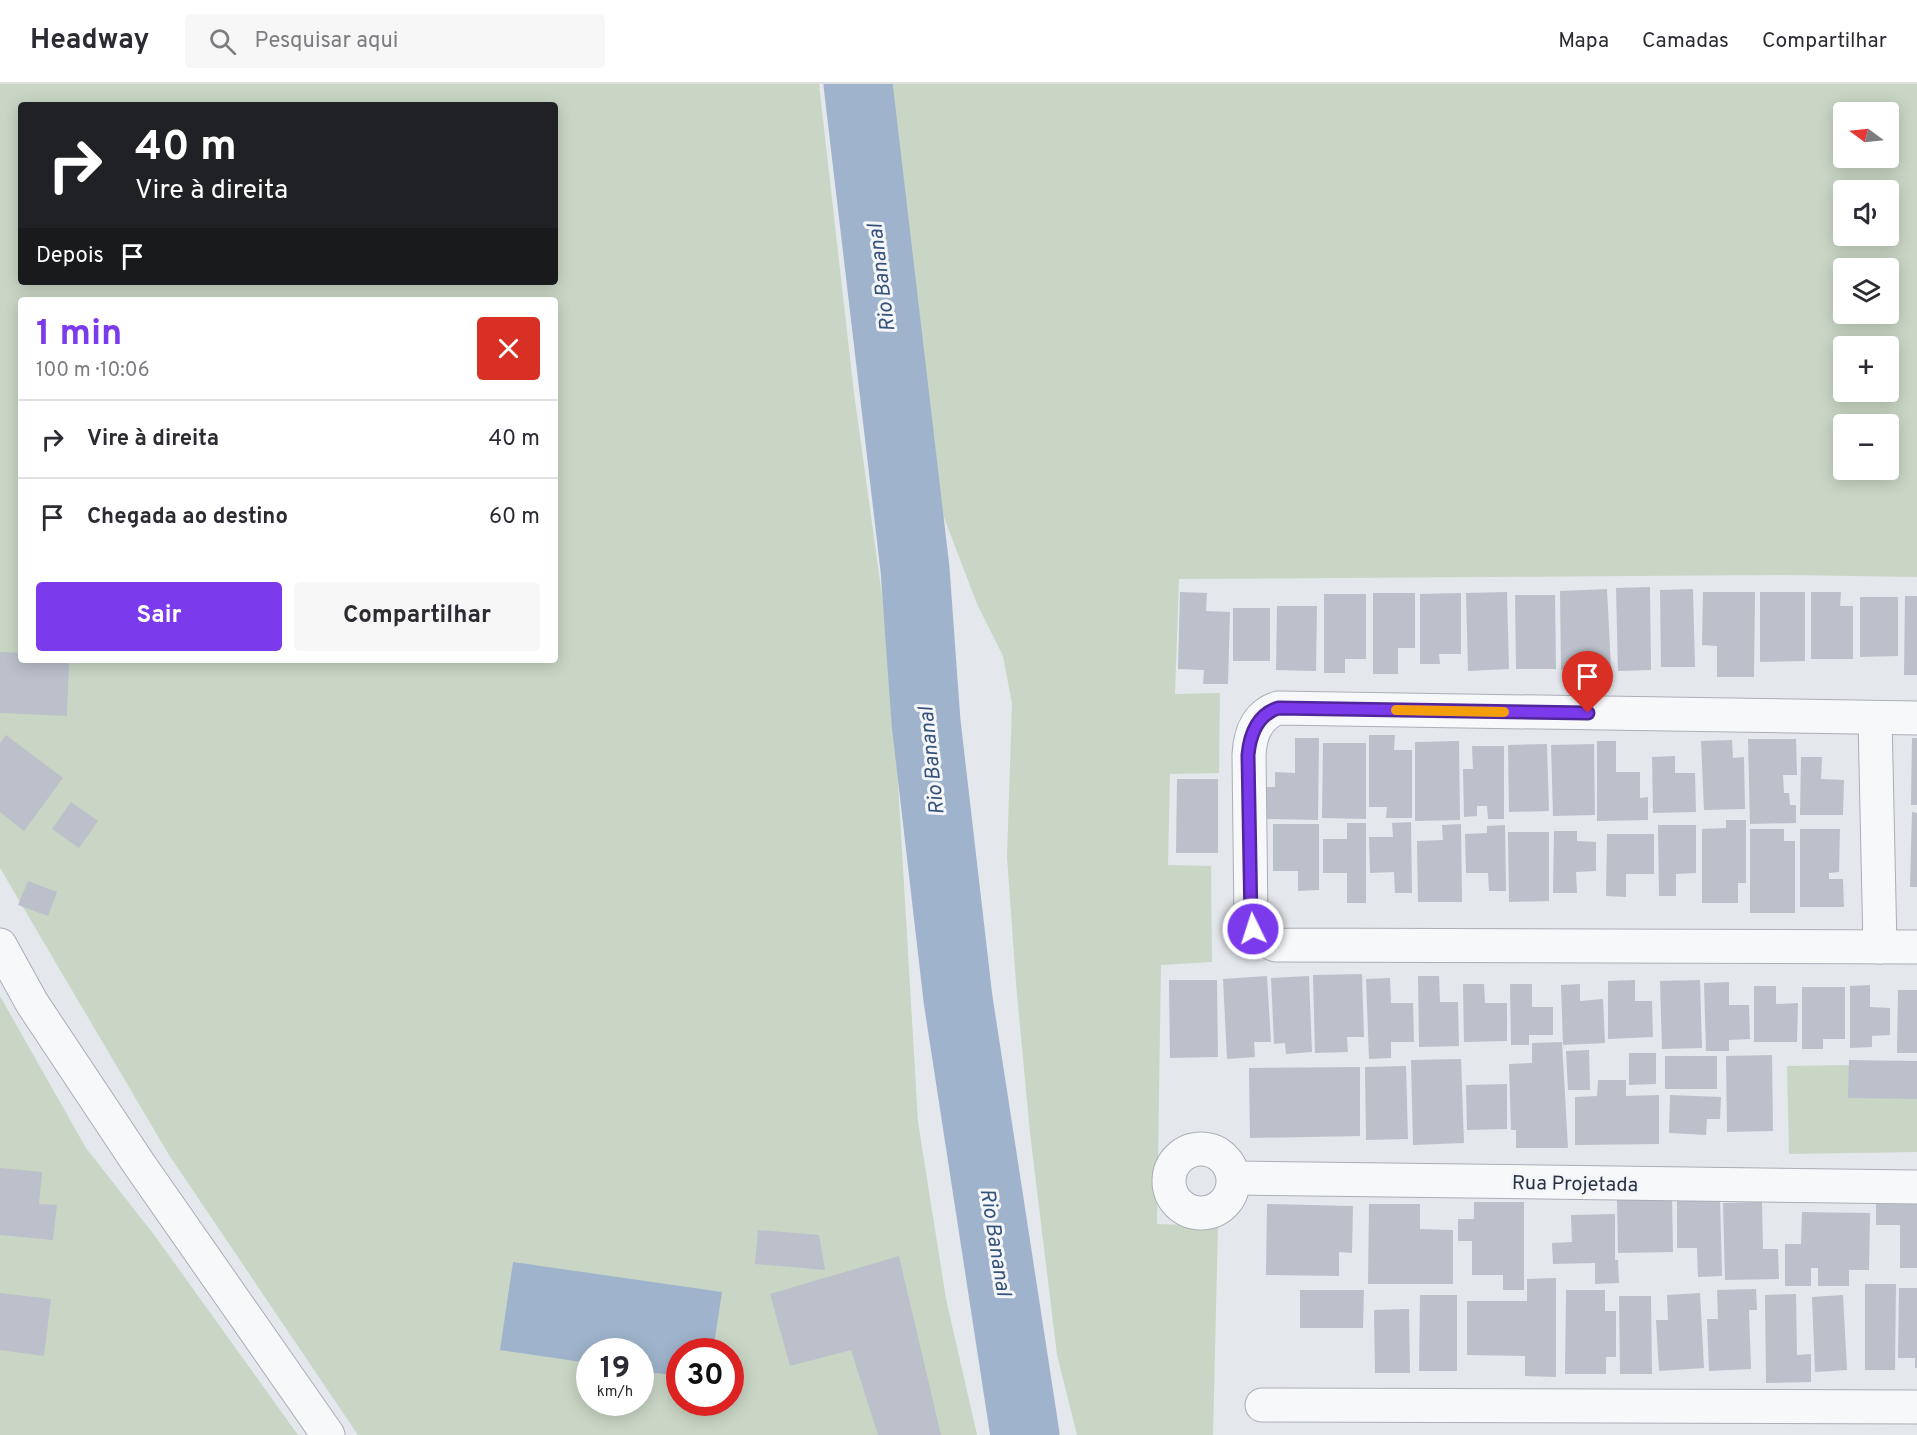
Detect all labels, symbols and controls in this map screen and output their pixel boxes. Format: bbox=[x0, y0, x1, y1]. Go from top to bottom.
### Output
search box bbox=[185, 14, 605, 68]
text: Headway bbox=[30, 23, 149, 59]
icon: search bbox=[206, 25, 239, 58]
text: Pesquisar aqui bbox=[254, 28, 398, 55]
text: Mapa bbox=[1558, 28, 1609, 55]
text: Camadas bbox=[1642, 28, 1729, 55]
text: Compartilhar bbox=[1762, 28, 1887, 55]
north arrow bbox=[1833, 102, 1899, 168]
map controls bbox=[1833, 102, 1899, 480]
text: 40 m bbox=[135, 122, 237, 175]
icon: right bbox=[36, 126, 114, 204]
text: Vire à direita bbox=[135, 174, 288, 208]
button: sound bbox=[1833, 180, 1899, 246]
water label: Rio Bananal bbox=[862, 221, 903, 333]
icon: arrive bbox=[116, 240, 149, 273]
text: Depois bbox=[36, 243, 104, 270]
button: layers bbox=[1833, 258, 1899, 324]
text: 1 min bbox=[36, 312, 122, 358]
button: close bbox=[477, 317, 540, 380]
button: + bbox=[1833, 336, 1899, 402]
text: 100 m · 10:06 bbox=[36, 358, 150, 384]
button: − bbox=[1833, 414, 1899, 480]
icon: right bbox=[36, 423, 69, 456]
text: Vire à direita bbox=[87, 426, 219, 453]
text: 40 m bbox=[488, 426, 540, 453]
icon: arrive bbox=[36, 501, 69, 534]
text: Chegada ao destino bbox=[87, 504, 288, 531]
text: 60 m bbox=[489, 504, 540, 531]
button: Sair bbox=[36, 582, 282, 651]
button: Compartilhar bbox=[294, 582, 540, 651]
pin bbox=[1562, 651, 1613, 713]
icon: arrive bbox=[1571, 660, 1604, 693]
water label: Rio Bananal bbox=[913, 704, 952, 816]
position arrow bbox=[1221, 897, 1285, 961]
street label: Rua Projetada bbox=[1512, 1171, 1638, 1199]
water label: Rio Bananal bbox=[973, 1186, 1017, 1300]
speed limit sign: 30 bbox=[666, 1338, 744, 1416]
text: 19 bbox=[600, 1351, 630, 1388]
text: km/h bbox=[597, 1383, 633, 1402]

